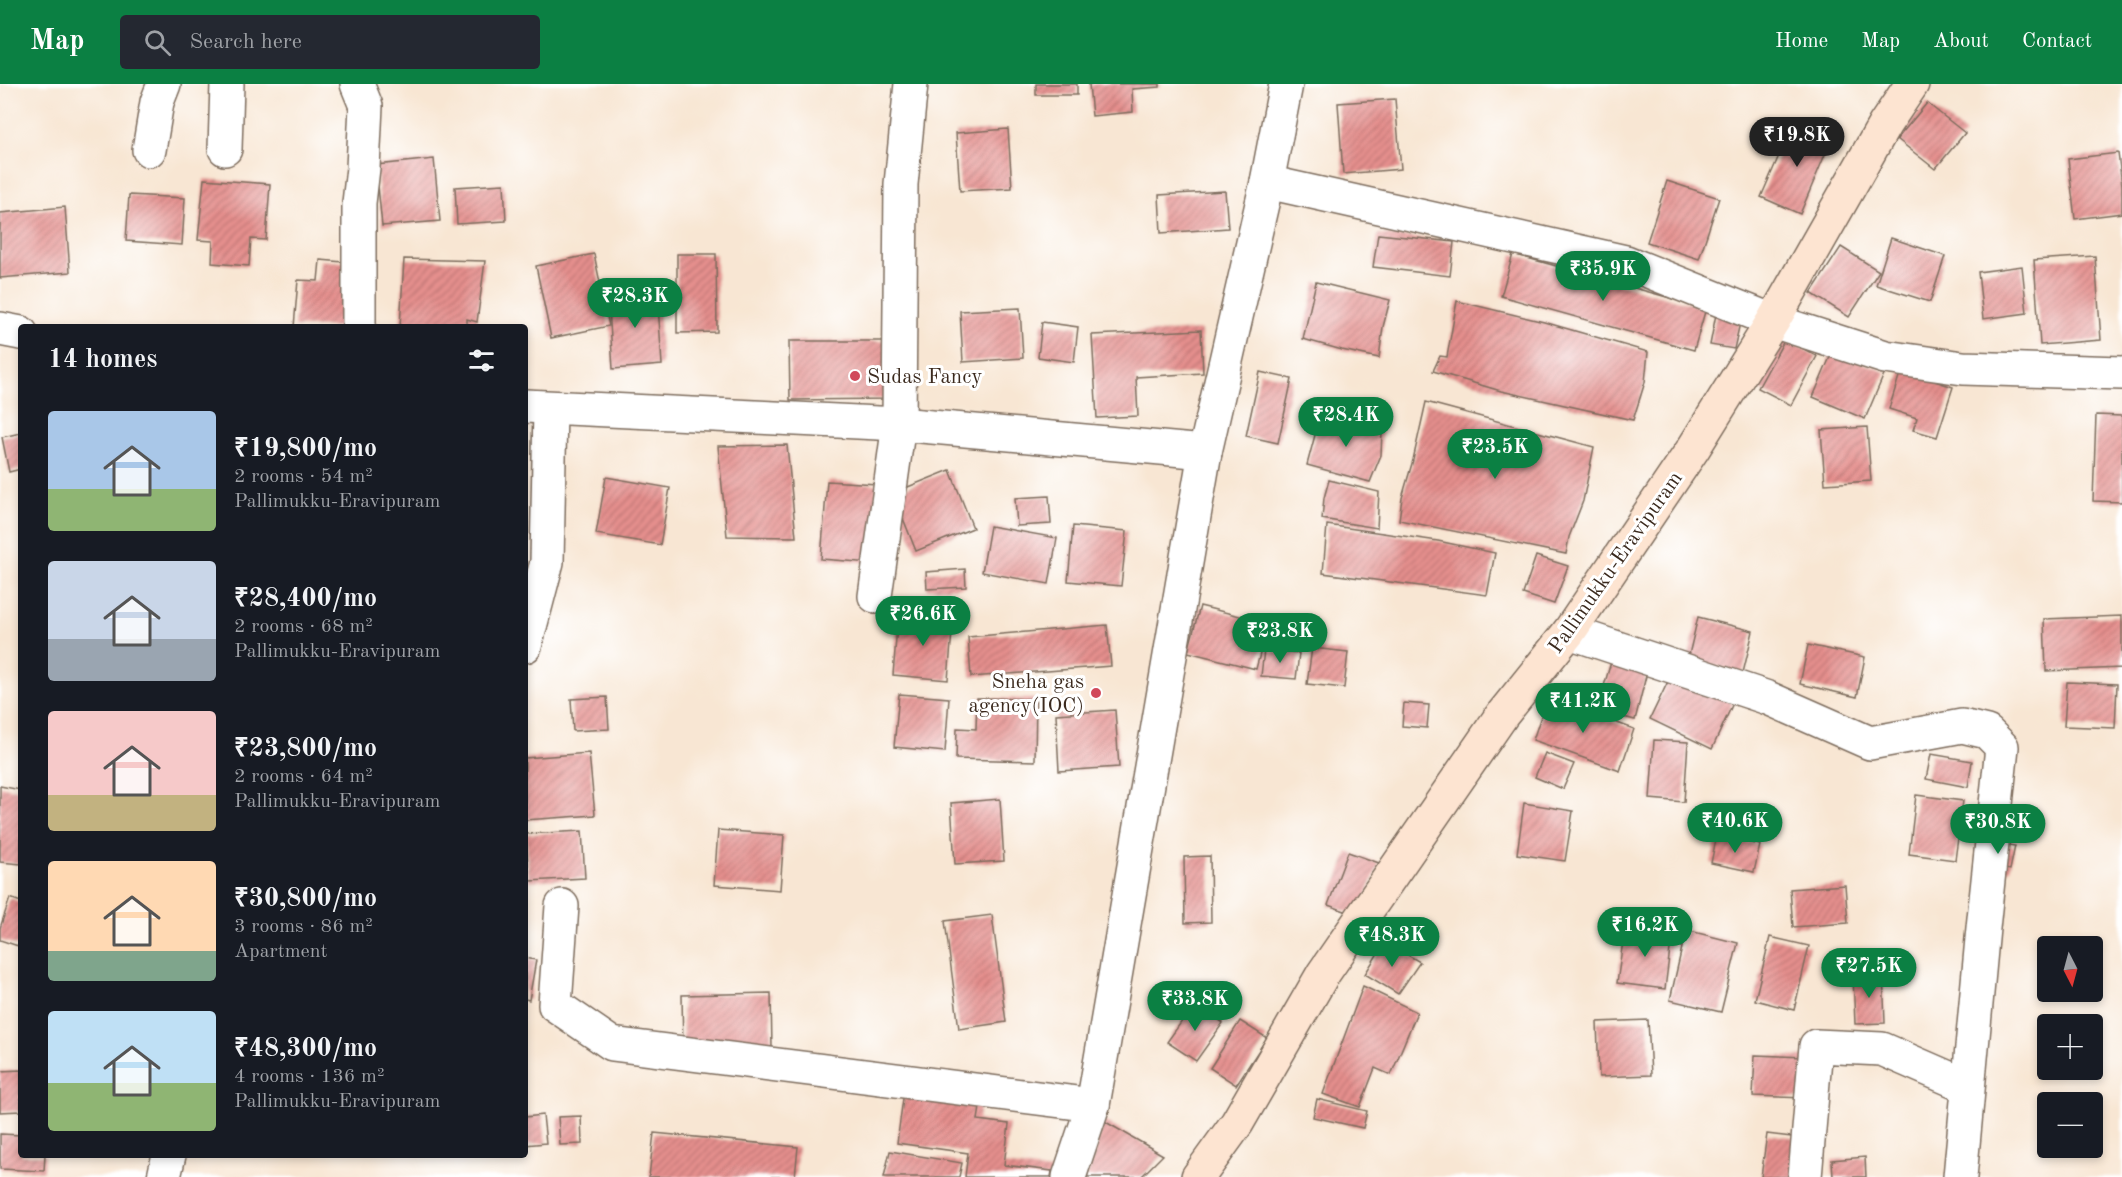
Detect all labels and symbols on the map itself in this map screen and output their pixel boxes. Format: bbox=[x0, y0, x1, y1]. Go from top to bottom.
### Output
pin: ₹19.8K bbox=[1748, 117, 1846, 168]
pin: ₹35.9K bbox=[1554, 251, 1652, 302]
pin: ₹28.3K bbox=[586, 278, 684, 329]
place label: Sudas Fancy bbox=[867, 367, 982, 388]
marker: Sudas Fancy bbox=[848, 369, 862, 383]
pin: ₹28.4K bbox=[1297, 397, 1395, 448]
pin: ₹23.5K bbox=[1446, 429, 1544, 480]
street label: Pallimukku-Eravipuram bbox=[1545, 468, 1687, 658]
pin: ₹26.6K bbox=[874, 596, 972, 647]
pin: ₹23.8K bbox=[1231, 613, 1329, 664]
place label: Sneha gas agency(IOC) bbox=[968, 672, 1084, 717]
pin: ₹41.2K bbox=[1534, 683, 1632, 734]
marker: Sneha gas agency(IOC) bbox=[1089, 686, 1103, 700]
pin: ₹40.6K bbox=[1686, 803, 1784, 854]
pin: ₹30.8K bbox=[1949, 804, 2047, 855]
pin: ₹16.2K bbox=[1596, 907, 1694, 958]
pin: ₹48.3K bbox=[1343, 917, 1441, 968]
north arrow bbox=[2037, 936, 2103, 1002]
pin: ₹27.5K bbox=[1820, 948, 1918, 999]
pin: ₹33.8K bbox=[1146, 981, 1244, 1032]

